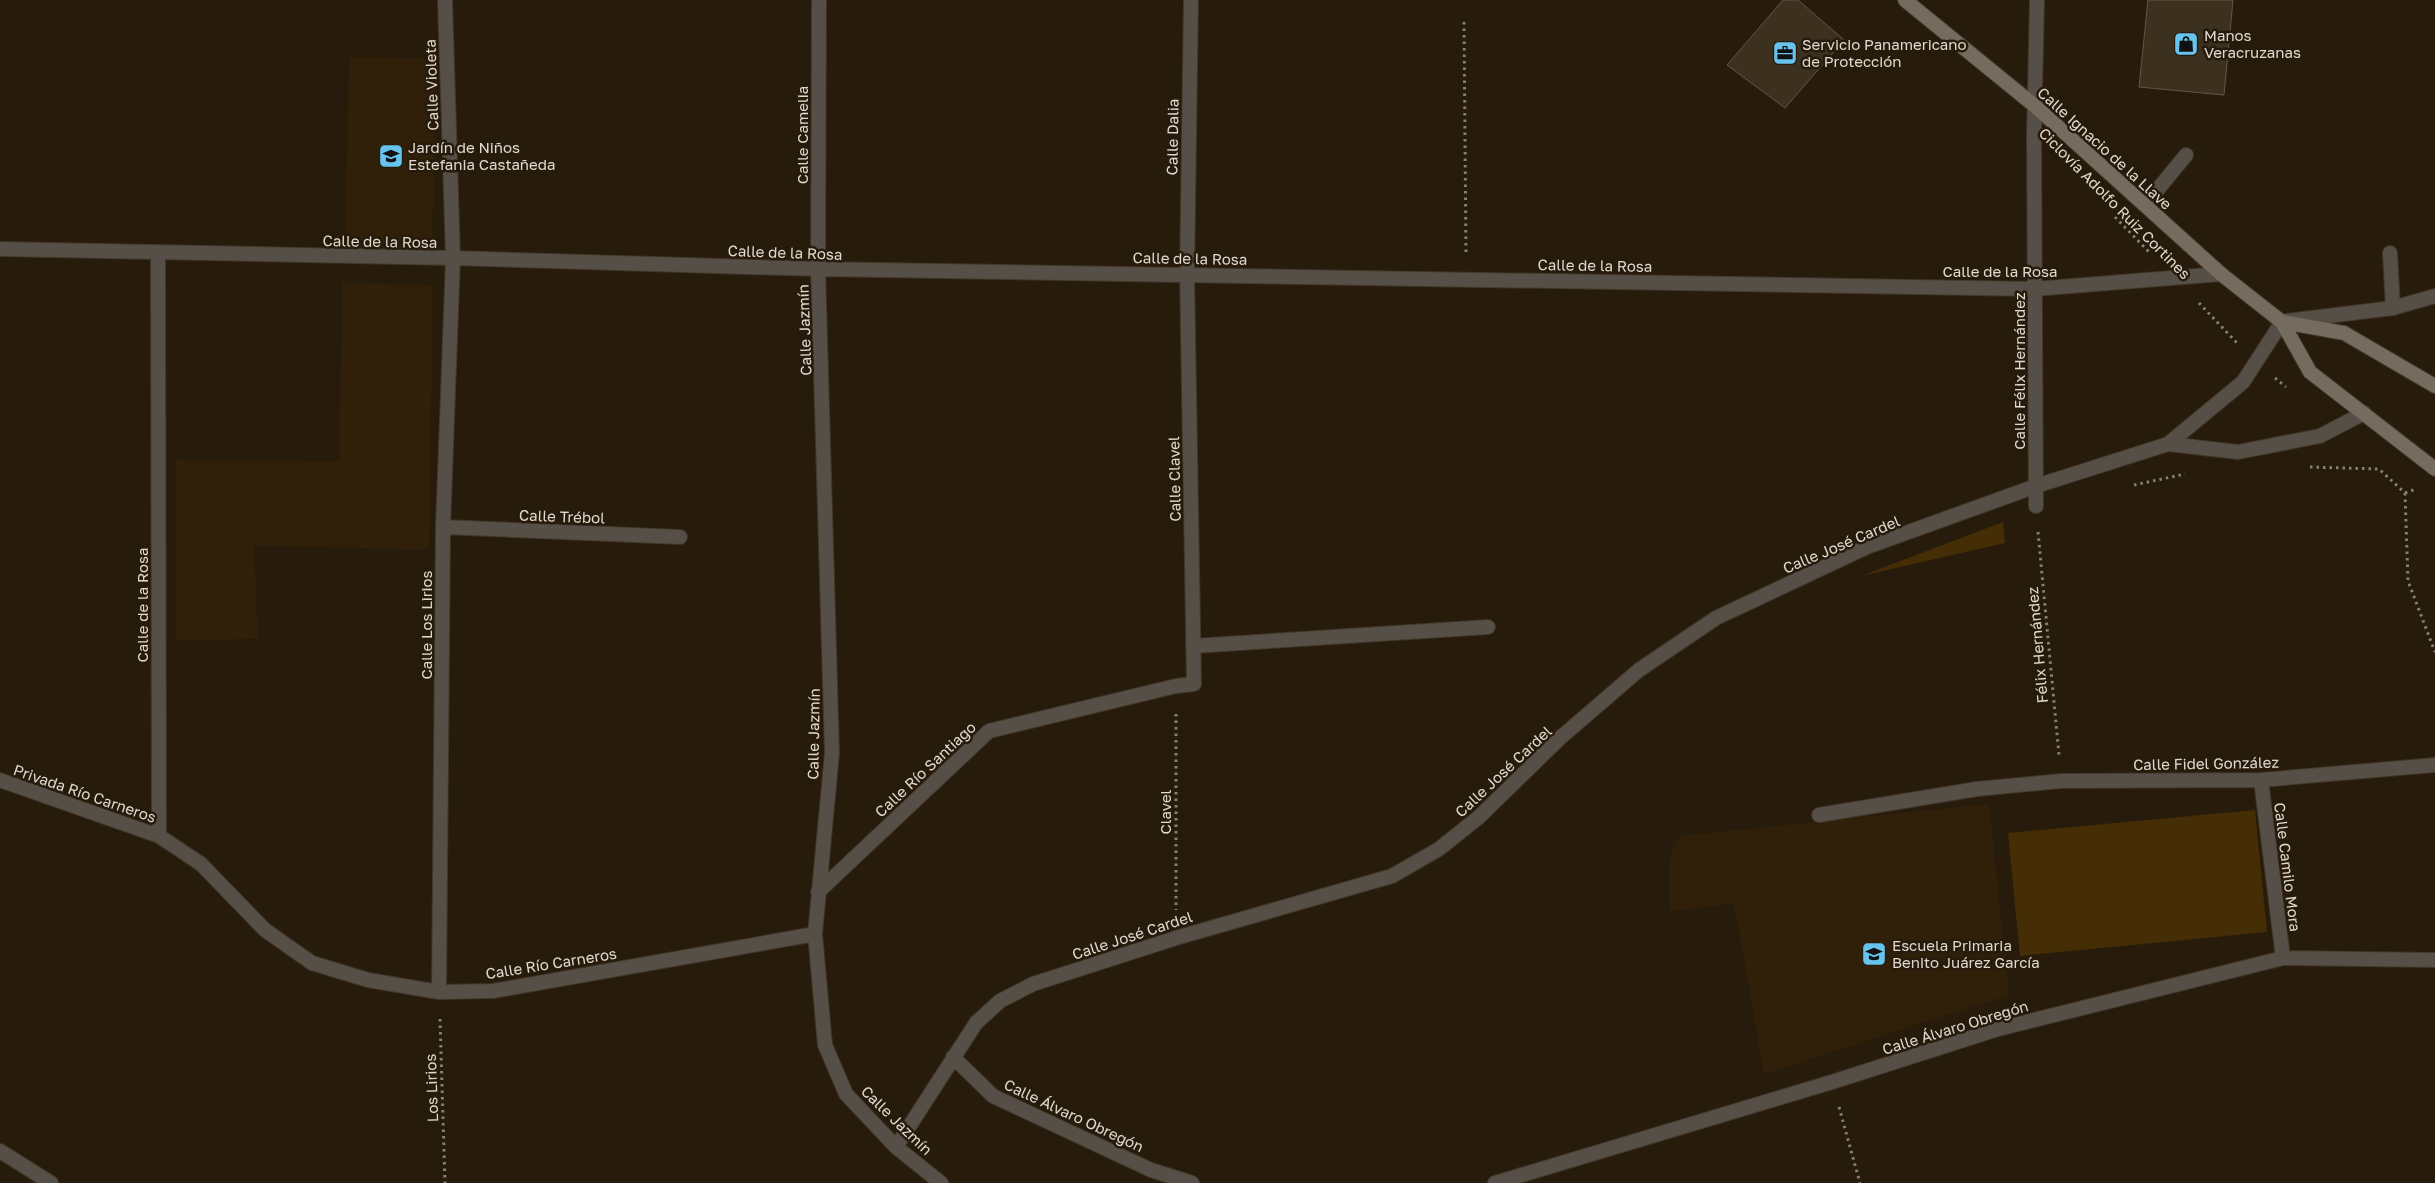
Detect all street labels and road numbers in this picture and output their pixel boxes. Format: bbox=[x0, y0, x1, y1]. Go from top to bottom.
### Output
street label: Calle Violeta bbox=[420, 39, 442, 131]
street label: Calle Ignacio de la Llave bbox=[2034, 83, 2176, 213]
street label: Calle Camelia bbox=[793, 86, 811, 184]
street label: Calle Dalia bbox=[1162, 98, 1182, 176]
street label: Ciclovía Adolfo Ruiz Cortines bbox=[2036, 124, 2194, 282]
street label: Calle de la Rosa bbox=[322, 231, 438, 251]
street label: Calle de la Rosa bbox=[727, 241, 843, 263]
street label: Calle de la Rosa bbox=[1132, 248, 1248, 268]
street label: Calle de la Rosa bbox=[1537, 255, 1653, 275]
street label: Calle de la Rosa bbox=[1943, 262, 2057, 280]
street label: Calle Jazmín bbox=[793, 284, 815, 376]
street label: Calle Félix Hernández bbox=[2010, 292, 2028, 450]
street label: Calle Clavel bbox=[1164, 436, 1184, 522]
street label: Calle Trébol bbox=[519, 506, 605, 527]
street label: Calle José Cardel bbox=[1780, 511, 1902, 577]
street label: Calle de la Rosa bbox=[133, 548, 151, 662]
street label: Calle Los Lirios bbox=[417, 570, 435, 680]
street label: Félix Hernández bbox=[2023, 586, 2051, 704]
street label: Calle Jazmín bbox=[803, 688, 823, 780]
street label: Calle Río Santiago bbox=[871, 718, 979, 820]
street label: Calle José Cardel bbox=[1451, 722, 1555, 820]
street label: Calle Fidel González bbox=[2133, 753, 2279, 773]
street label: Privada Río Carneros bbox=[11, 760, 159, 826]
street label: Clavel bbox=[1156, 789, 1174, 834]
street label: Calle Camilo Mora bbox=[2271, 801, 2305, 933]
street label: Calle José Cardel bbox=[1070, 907, 1195, 963]
street label: Calle Río Carneros bbox=[484, 944, 618, 982]
street label: Calle Álvaro Obregón bbox=[1880, 996, 2030, 1058]
street label: Los Lirios bbox=[421, 1053, 441, 1123]
street label: Calle Álvaro Obregón bbox=[1001, 1075, 1147, 1155]
street label: Calle Jazmín bbox=[858, 1082, 936, 1158]

